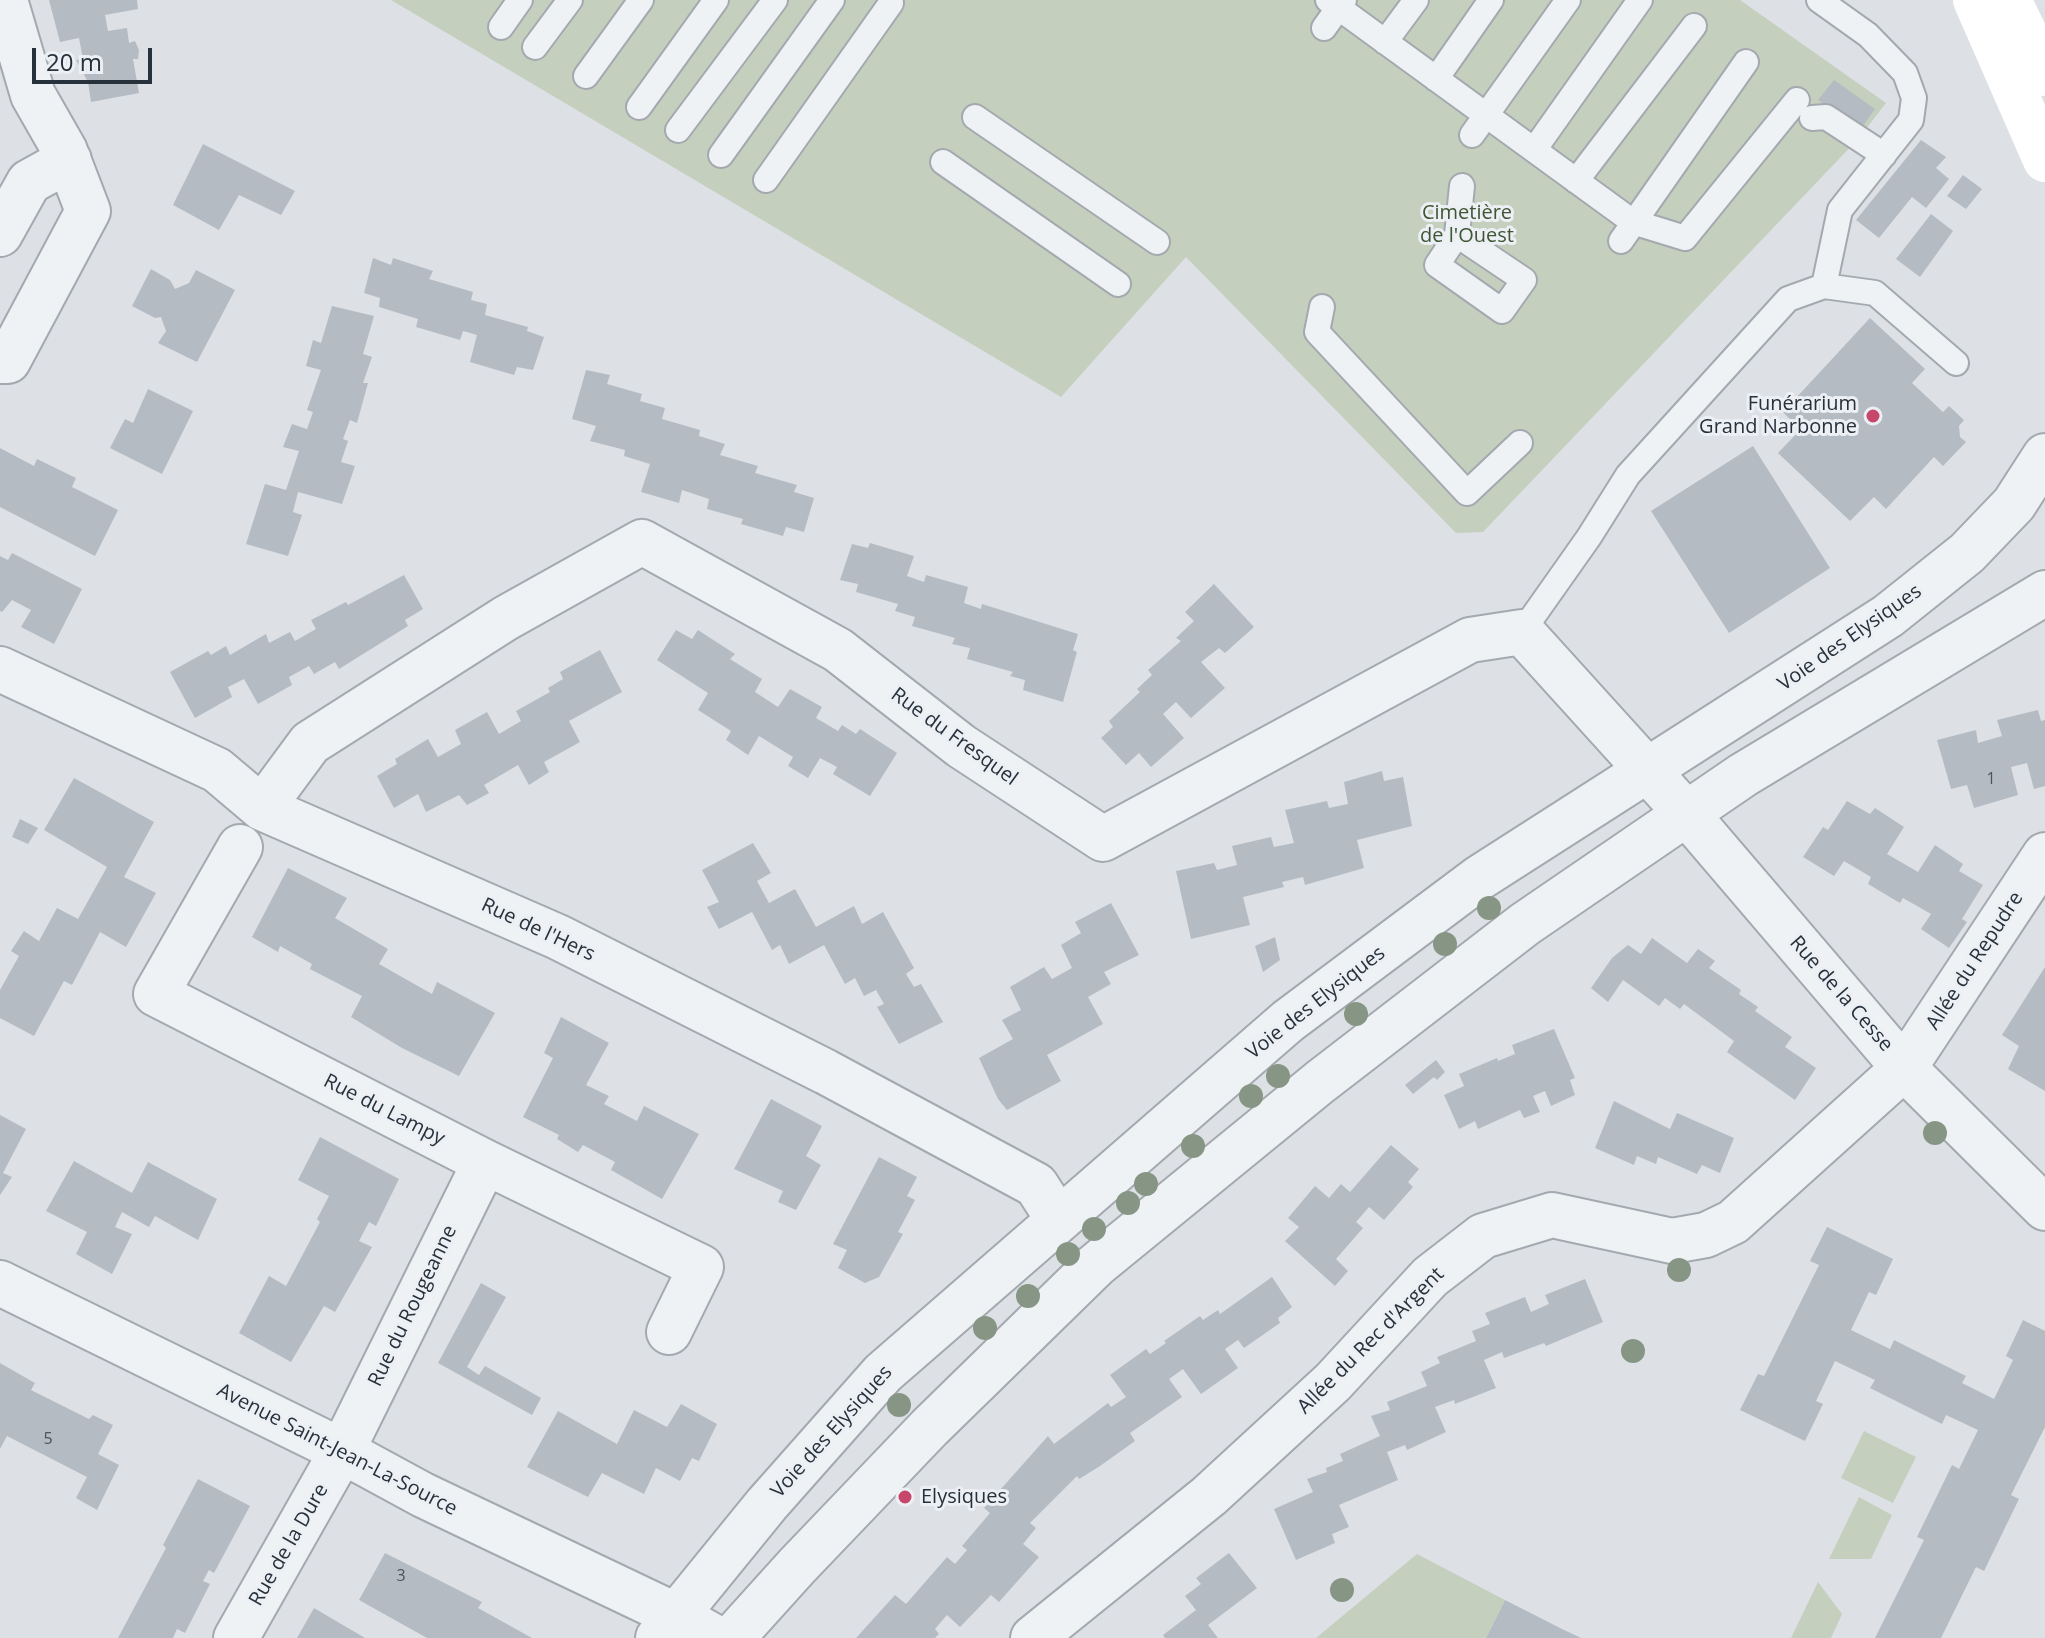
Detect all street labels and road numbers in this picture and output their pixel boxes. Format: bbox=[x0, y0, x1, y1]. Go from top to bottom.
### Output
street label: Voie des Elysiques bbox=[1774, 580, 1926, 696]
street label: Rue du Fresquel bbox=[886, 683, 1022, 791]
street label: Allée du Repudre bbox=[1921, 887, 2029, 1035]
street label: Rue de l'Hers bbox=[477, 893, 599, 967]
street label: Rue de la Cesse bbox=[1784, 931, 1898, 1057]
street label: Voie des Elysiques bbox=[1242, 941, 1390, 1065]
street label: Rue du Lampy bbox=[319, 1069, 449, 1151]
street label: Rue du Rougeanne bbox=[364, 1221, 462, 1391]
street label: Allée du Rec d'Argent bbox=[1293, 1263, 1449, 1419]
street label: Voie des Elysiques bbox=[766, 1361, 898, 1503]
street label: Avenue Saint-Jean-La-Source bbox=[213, 1379, 461, 1521]
street label: Rue de la Dure bbox=[244, 1480, 334, 1610]

